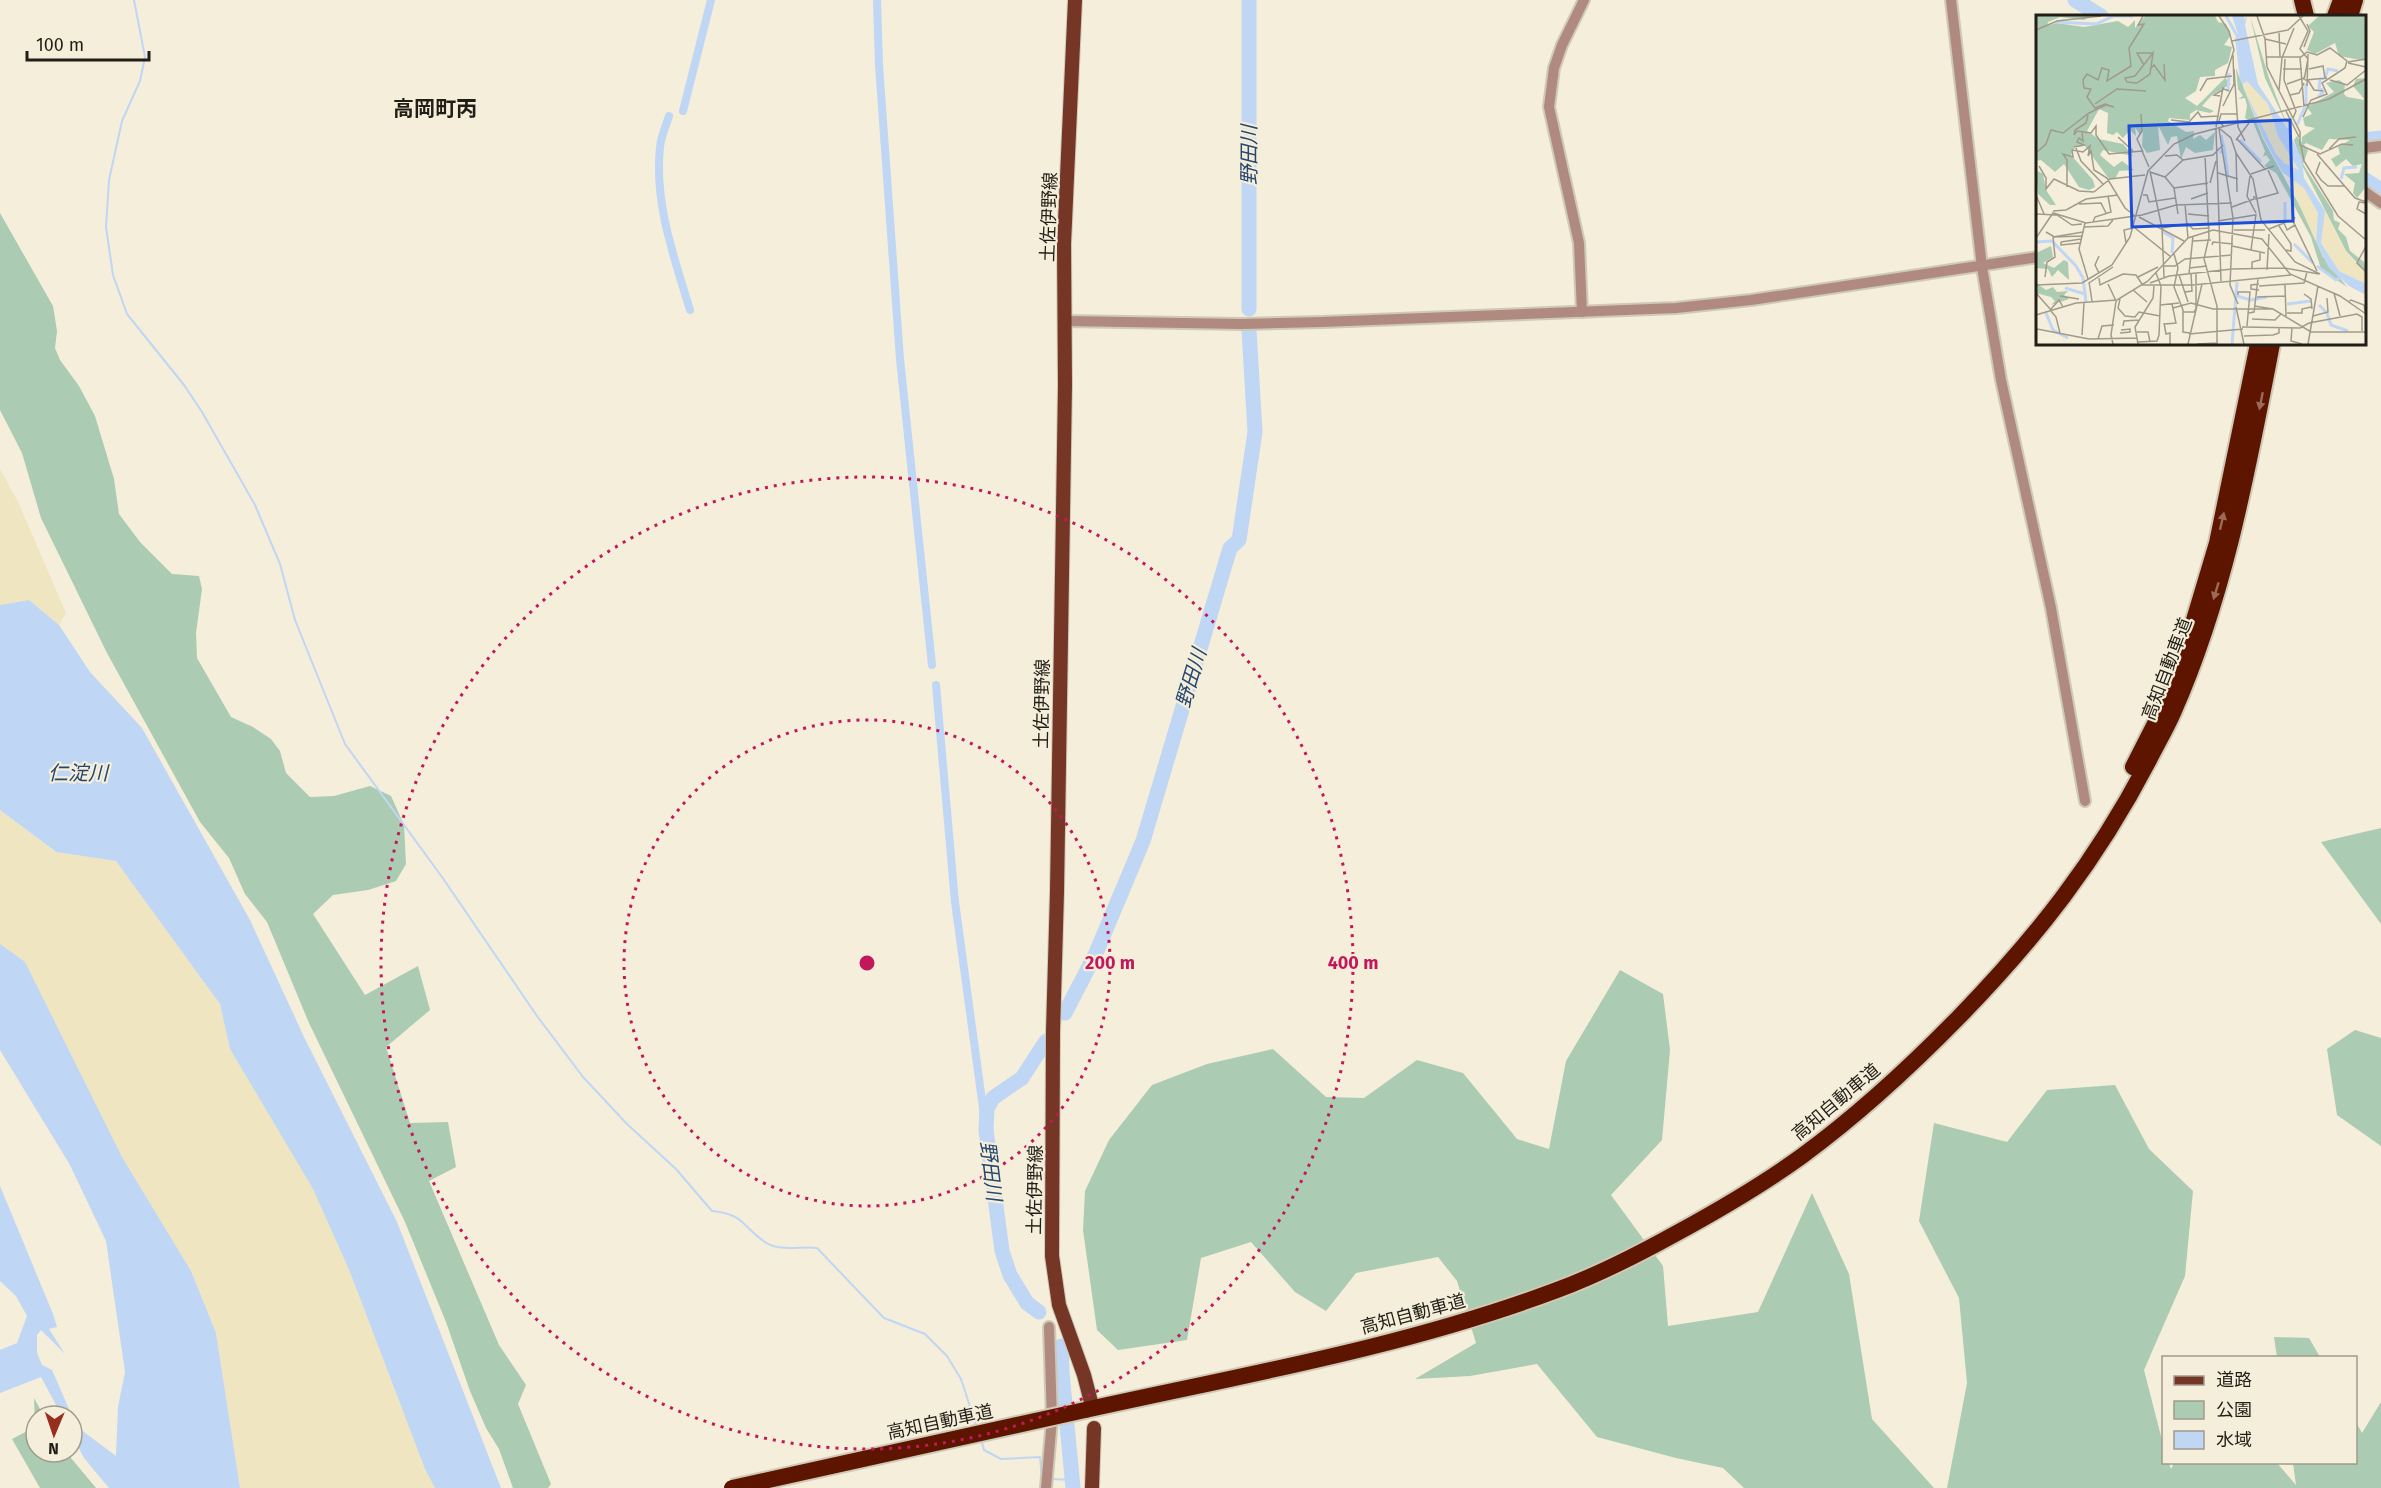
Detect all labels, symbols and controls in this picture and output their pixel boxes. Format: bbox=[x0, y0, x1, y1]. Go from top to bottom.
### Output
inset map bbox=[2036, 15, 2366, 345]
scale bar bbox=[27, 24, 148, 62]
text: 100 m bbox=[36, 34, 84, 56]
district label: 高岡町丙 bbox=[393, 96, 477, 122]
water label: 野田川 bbox=[1237, 123, 1261, 185]
street label: 土佐伊野線 bbox=[1036, 172, 1062, 262]
one-way arrow bbox=[2256, 392, 2265, 411]
one-way arrow bbox=[2218, 512, 2227, 531]
one-way arrow bbox=[2211, 582, 2221, 600]
street label: 高知自動車道 bbox=[2137, 615, 2197, 723]
water label: 野田川 bbox=[1171, 644, 1212, 710]
street label: 土佐伊野線 bbox=[1030, 659, 1054, 749]
water label: 仁淀川 bbox=[48, 761, 110, 785]
text: 200 m bbox=[1085, 952, 1135, 974]
text: 400 m bbox=[1328, 952, 1378, 974]
centre of rings bbox=[857, 953, 877, 973]
street label: 高知自動車道 bbox=[1788, 1059, 1884, 1145]
water label: 野田川 bbox=[975, 1140, 1007, 1204]
street label: 土佐伊野線 bbox=[1023, 1145, 1047, 1235]
street label: 高知自動車道 bbox=[1358, 1289, 1468, 1339]
legend bbox=[2162, 1356, 2357, 1464]
text: 道路 bbox=[2216, 1369, 2252, 1391]
text: 公園 bbox=[2216, 1399, 2252, 1421]
street label: 高知自動車道 bbox=[885, 1400, 995, 1444]
north arrow bbox=[24, 1404, 84, 1464]
text: 水域 bbox=[2216, 1429, 2252, 1451]
text: N bbox=[48, 1439, 59, 1458]

